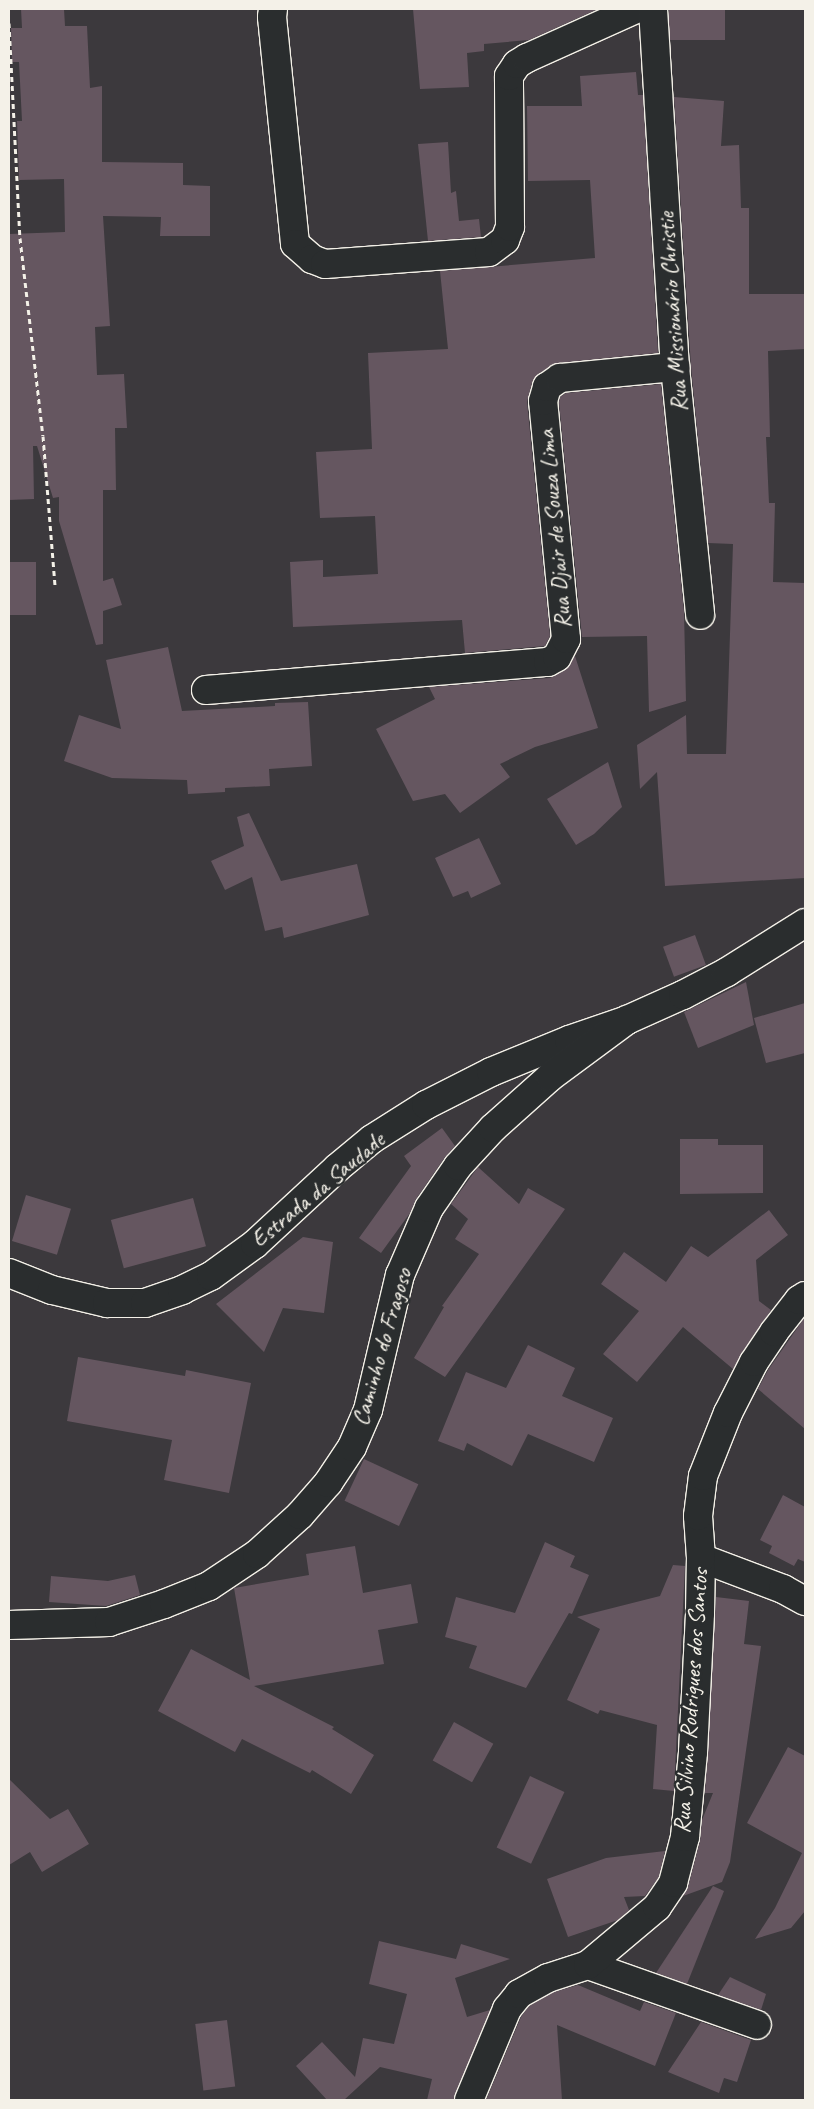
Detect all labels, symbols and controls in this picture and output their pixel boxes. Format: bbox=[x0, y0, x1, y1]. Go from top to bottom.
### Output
street label: Rua Missionário Christie bbox=[652, 211, 694, 413]
street label: Rua Djair de Souza Lima bbox=[532, 429, 578, 629]
street label: Estrada da Saudade bbox=[245, 1126, 391, 1254]
street label: Caminho do Fragoso bbox=[346, 1265, 418, 1429]
street label: Rua Silvino Rodrigues dos Santos bbox=[667, 1567, 715, 1835]

